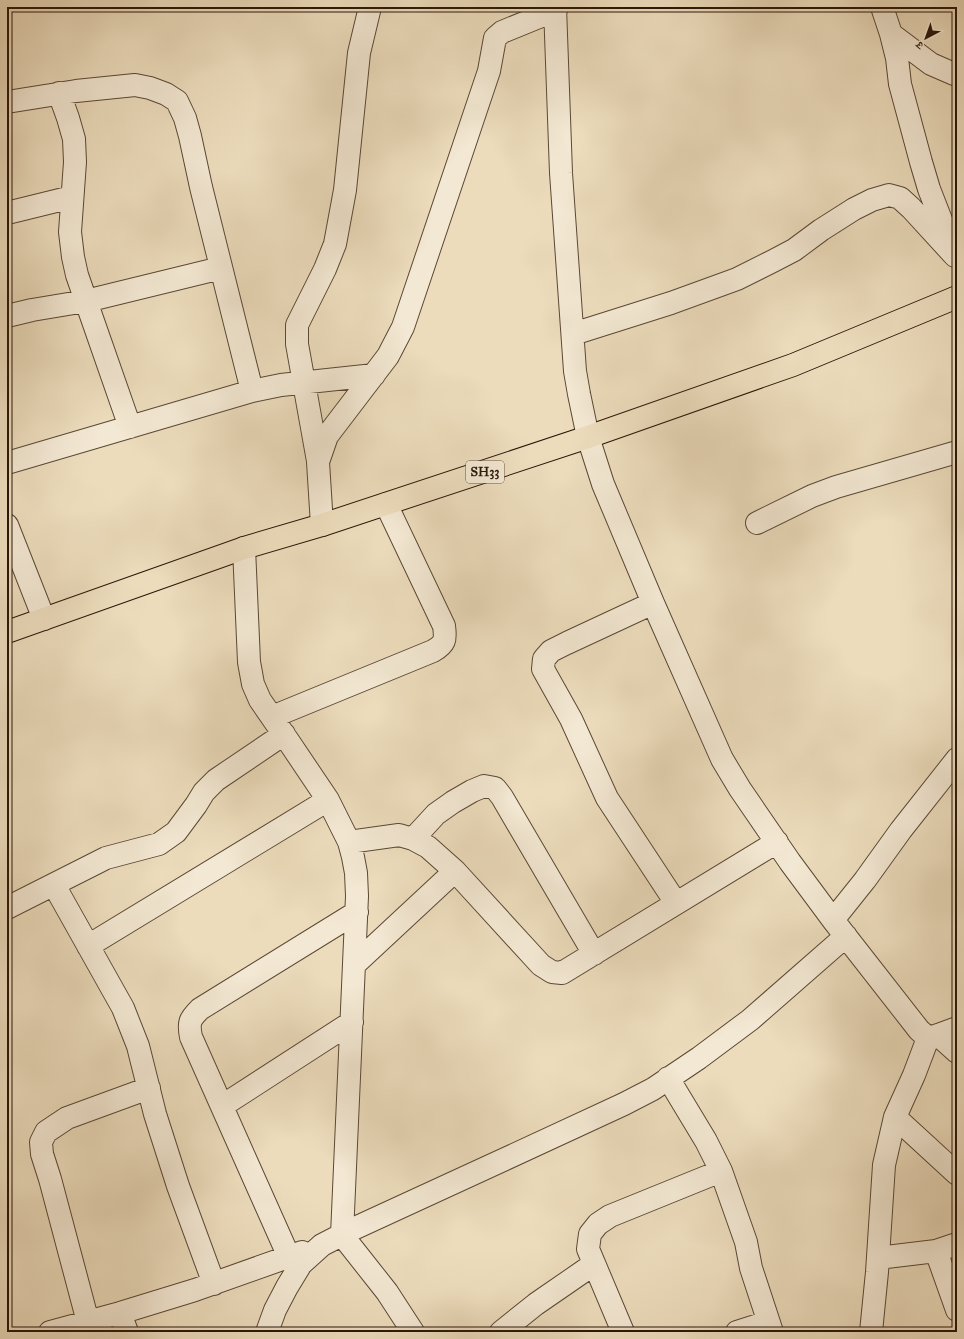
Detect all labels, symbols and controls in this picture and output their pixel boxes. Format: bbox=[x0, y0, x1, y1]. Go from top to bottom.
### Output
north arrow bbox=[906, 18, 946, 58]
text: उ bbox=[912, 38, 927, 53]
road number: SH33 bbox=[466, 461, 504, 483]

